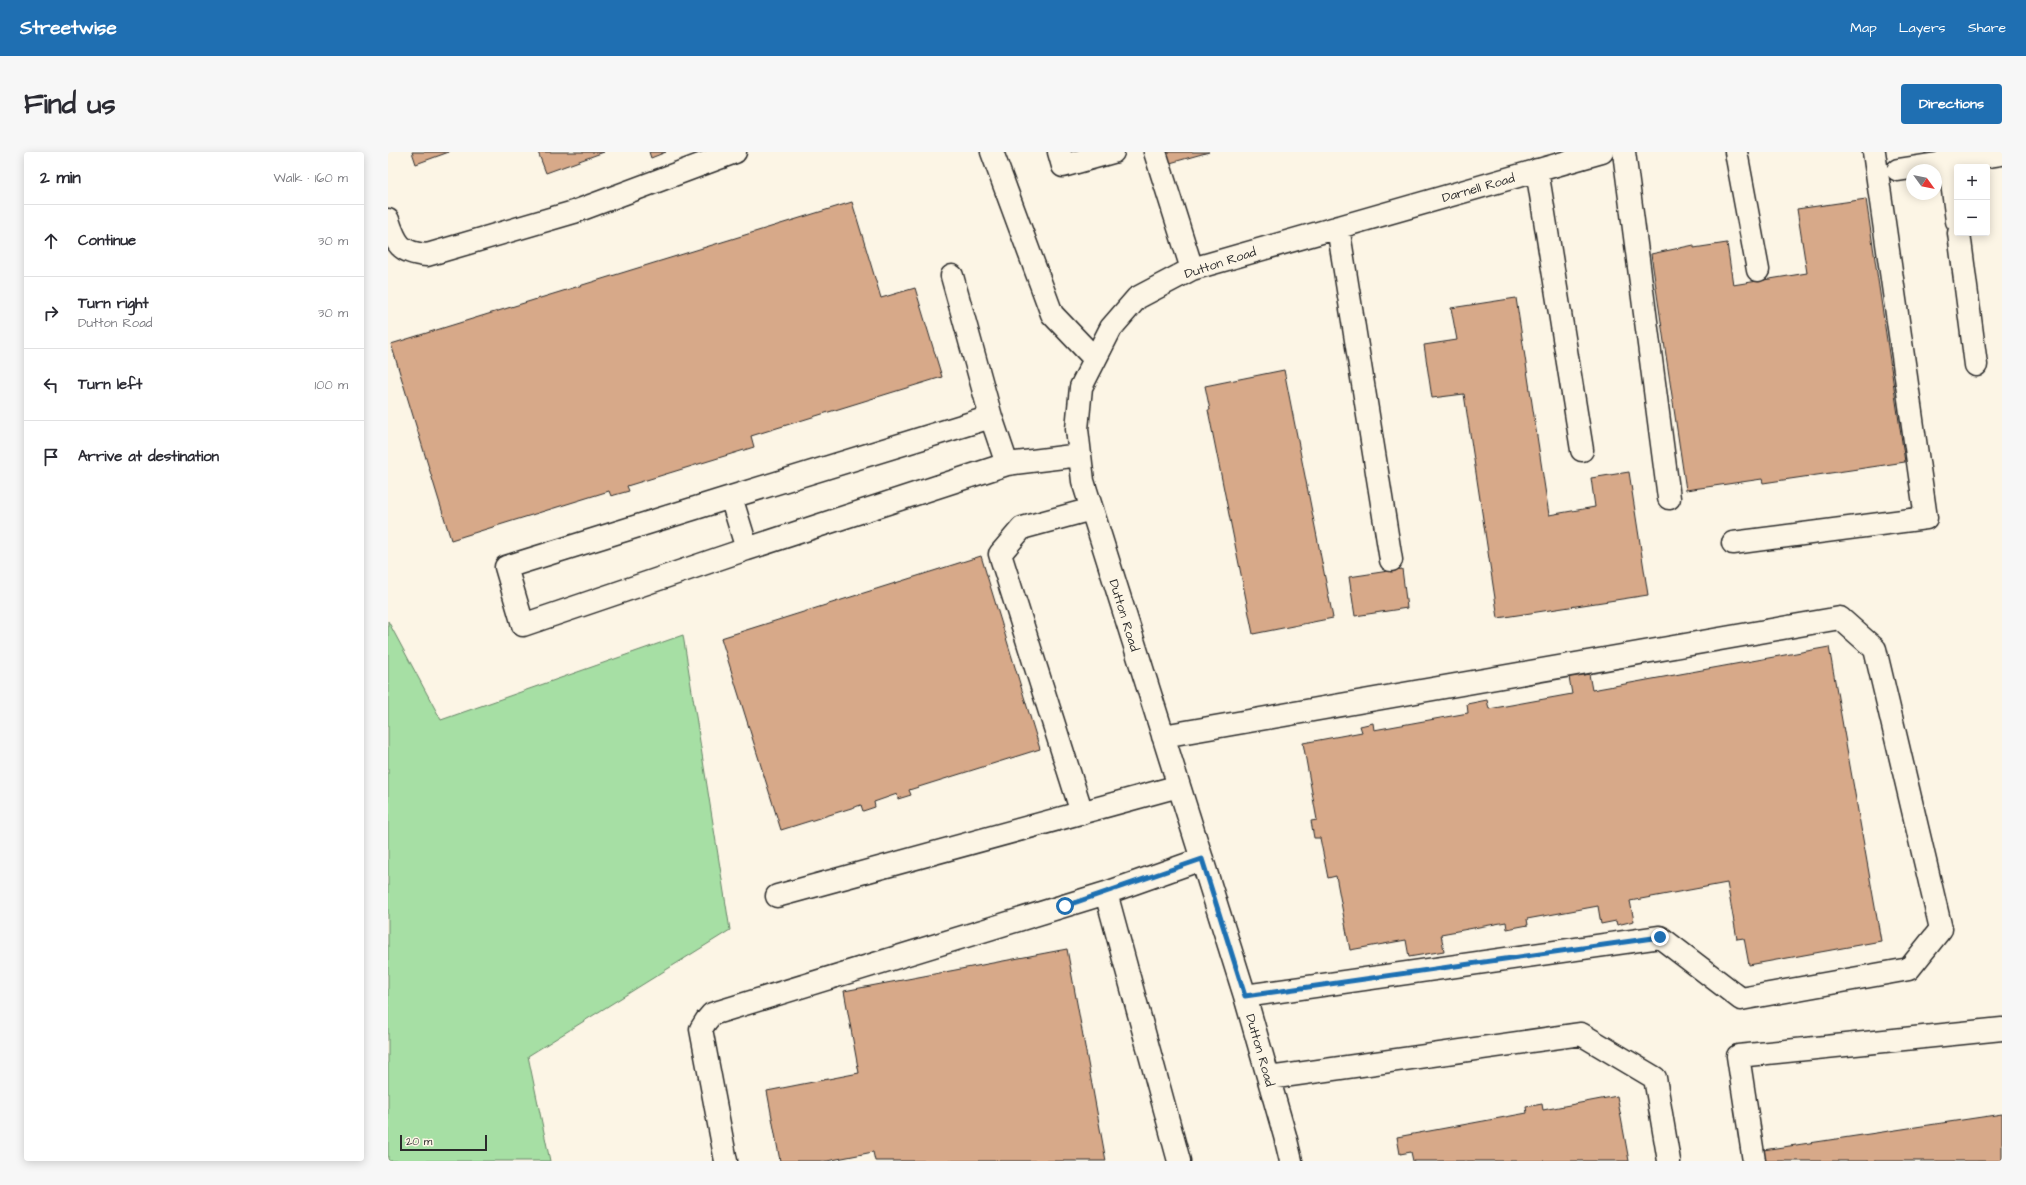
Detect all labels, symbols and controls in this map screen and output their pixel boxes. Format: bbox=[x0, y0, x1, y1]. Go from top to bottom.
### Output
text: Streetwise bbox=[20, 15, 117, 42]
text: Map bbox=[1850, 18, 1877, 38]
text: Layers bbox=[1899, 18, 1946, 38]
text: Share bbox=[1968, 18, 2006, 38]
button: Directions bbox=[1901, 84, 2002, 124]
text: Find us bbox=[24, 85, 115, 124]
north arrow bbox=[1906, 164, 1942, 200]
map controls bbox=[1954, 164, 1990, 236]
button: + bbox=[1954, 164, 1990, 200]
text: 2 min bbox=[40, 166, 81, 190]
text: Walk · 160 m bbox=[274, 169, 348, 187]
street label: Darnell Road bbox=[1440, 169, 1517, 207]
button: − bbox=[1954, 200, 1990, 236]
icon: ahead bbox=[40, 230, 62, 252]
text: Continue bbox=[78, 230, 136, 251]
text: 30 m bbox=[318, 232, 348, 250]
street label: Dutton Road bbox=[1182, 243, 1259, 283]
text: Turn right bbox=[78, 293, 149, 314]
icon: right bbox=[40, 302, 62, 324]
text: 30 m bbox=[318, 304, 348, 322]
text: Dutton Road bbox=[78, 314, 152, 332]
icon: left bbox=[40, 374, 62, 396]
text: Turn left bbox=[78, 374, 142, 395]
text: 100 m bbox=[315, 376, 348, 394]
icon: arrive bbox=[40, 446, 62, 468]
text: Arrive at destination bbox=[78, 446, 219, 467]
street label: Dutton Road bbox=[1105, 577, 1144, 654]
route start bbox=[1056, 897, 1074, 915]
route end bbox=[1651, 928, 1669, 946]
street label: Dutton Road bbox=[1241, 1012, 1279, 1089]
scale bar bbox=[400, 1133, 487, 1152]
text: 20 m bbox=[406, 1134, 432, 1149]

